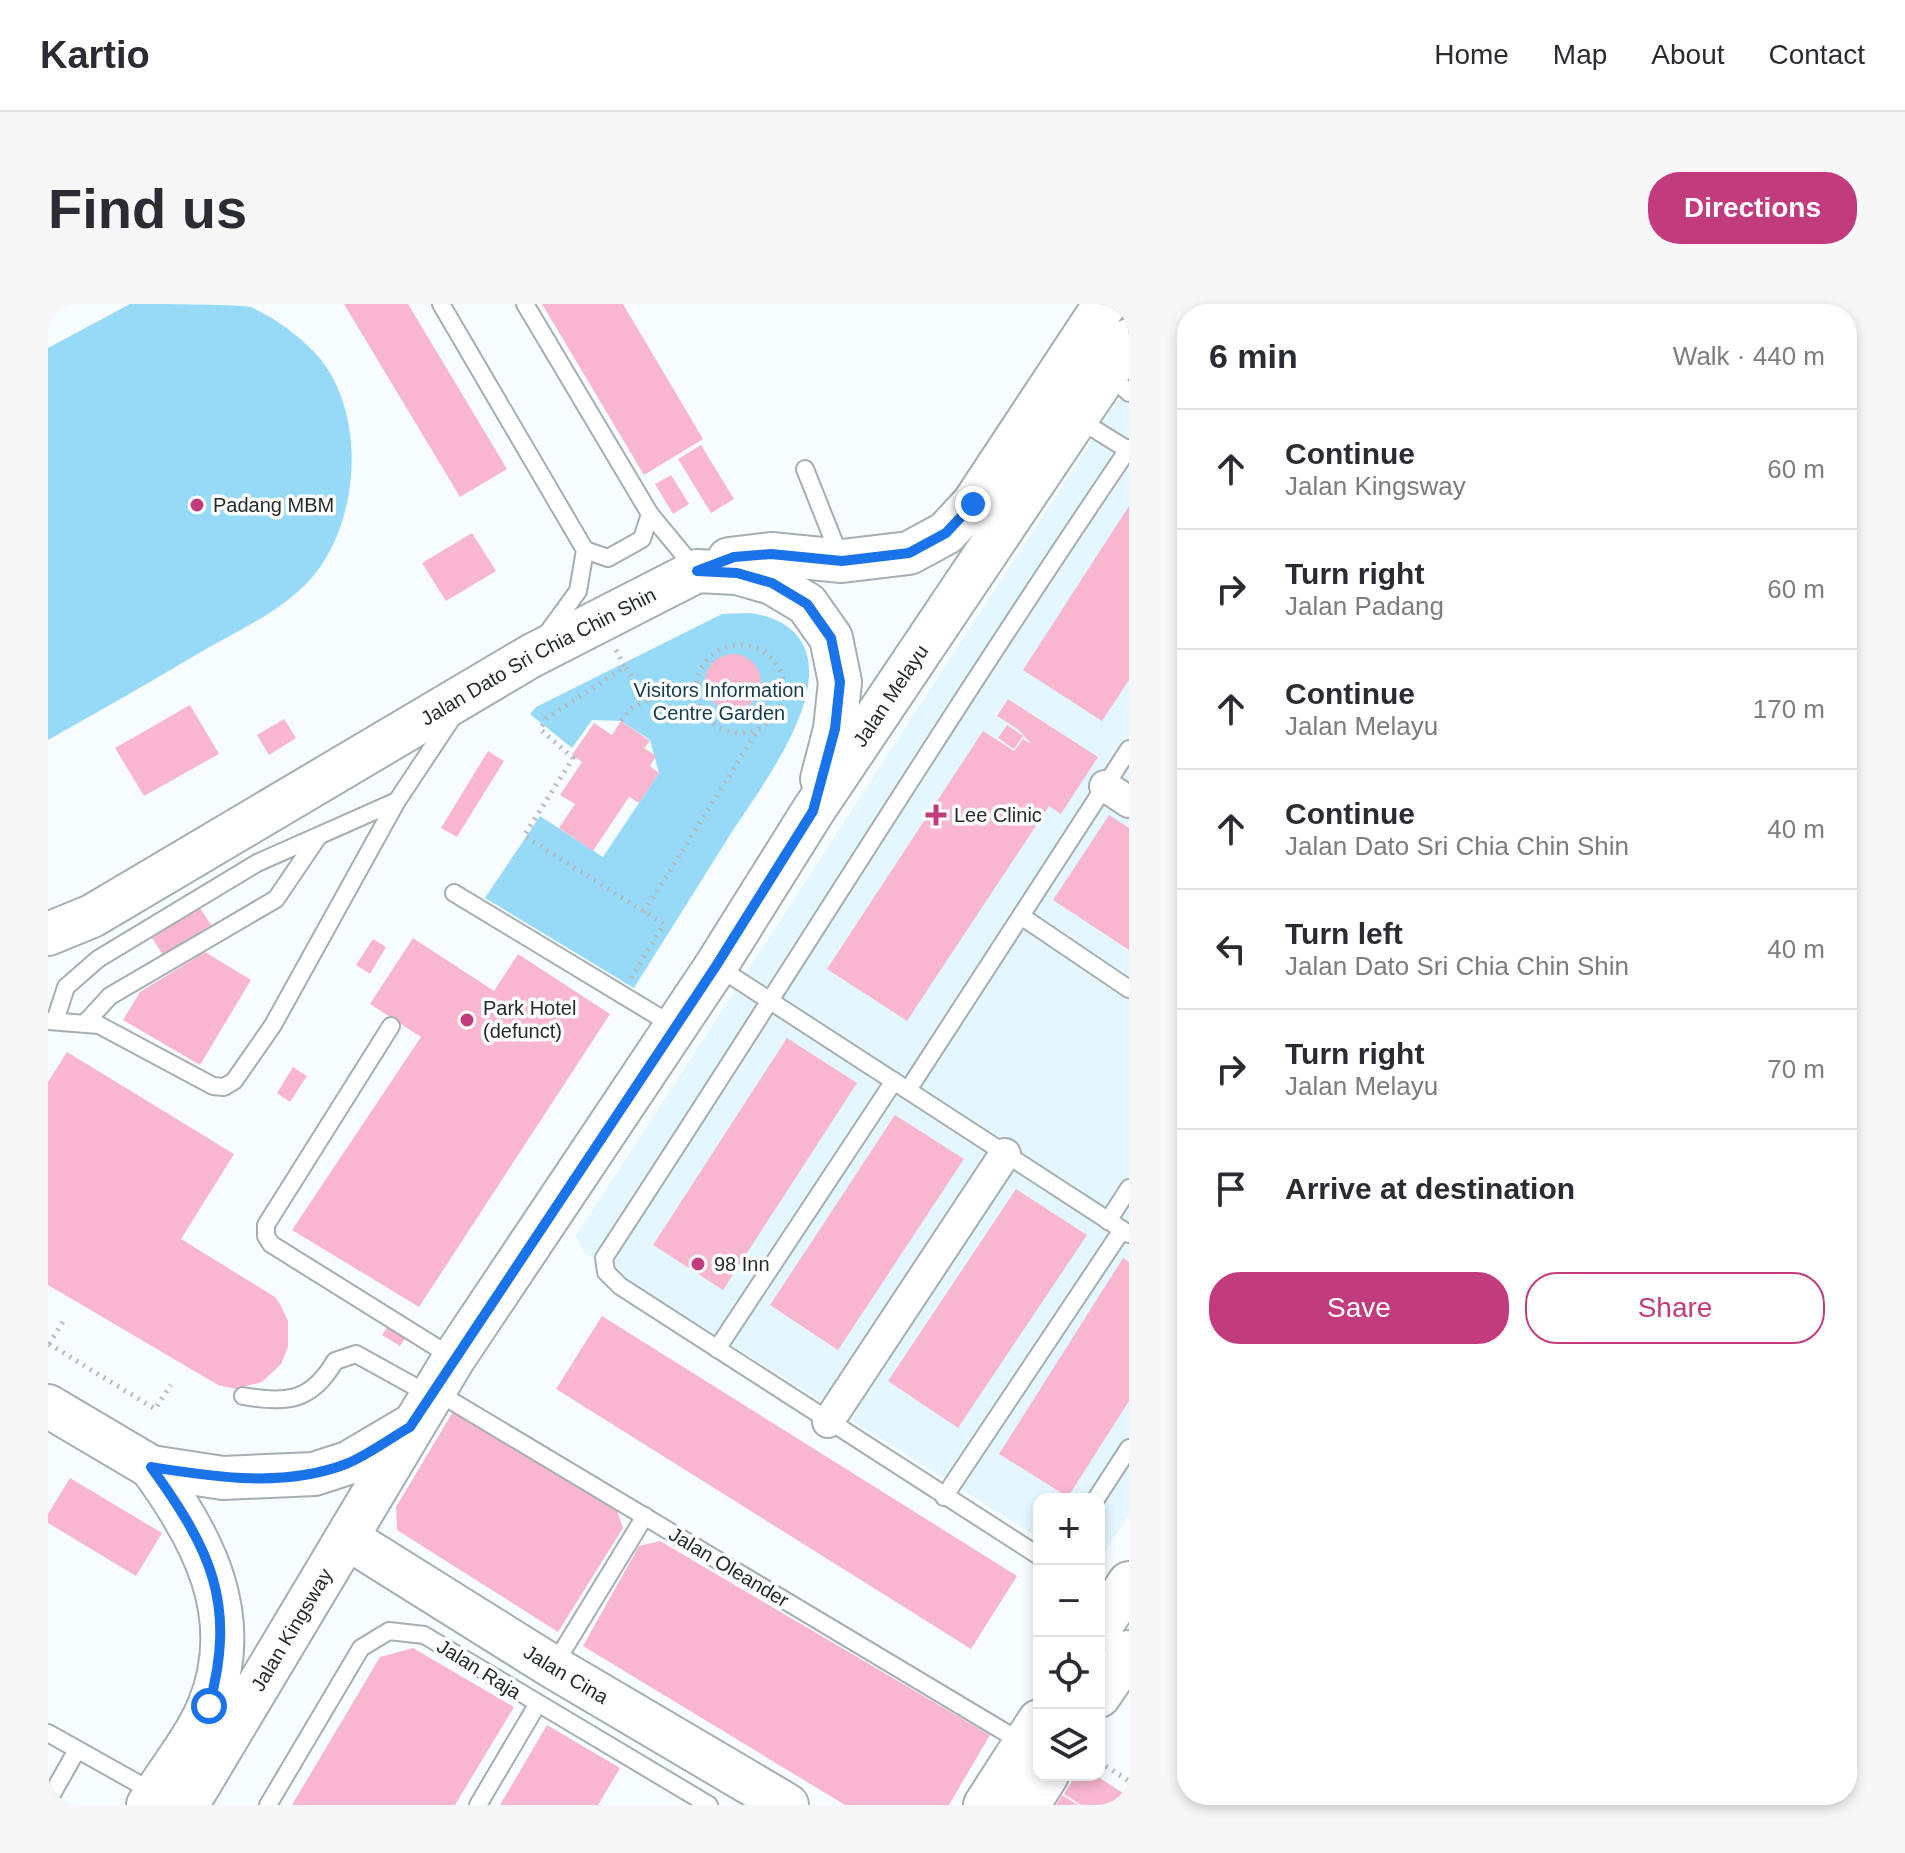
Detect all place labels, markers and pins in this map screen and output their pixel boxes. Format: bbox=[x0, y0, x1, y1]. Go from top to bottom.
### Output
place label: Padang MBM bbox=[213, 494, 334, 516]
marker: Padang MBM bbox=[188, 496, 206, 514]
marker: Lee Clinic bbox=[925, 804, 947, 826]
place label: Lee Clinic bbox=[954, 804, 1042, 826]
place label: Park Hotel (defunct) bbox=[483, 997, 576, 1042]
marker: Park Hotel (defunct) bbox=[458, 1011, 476, 1029]
place label: 98 Inn bbox=[714, 1253, 770, 1275]
marker: 98 Inn bbox=[689, 1255, 707, 1273]

